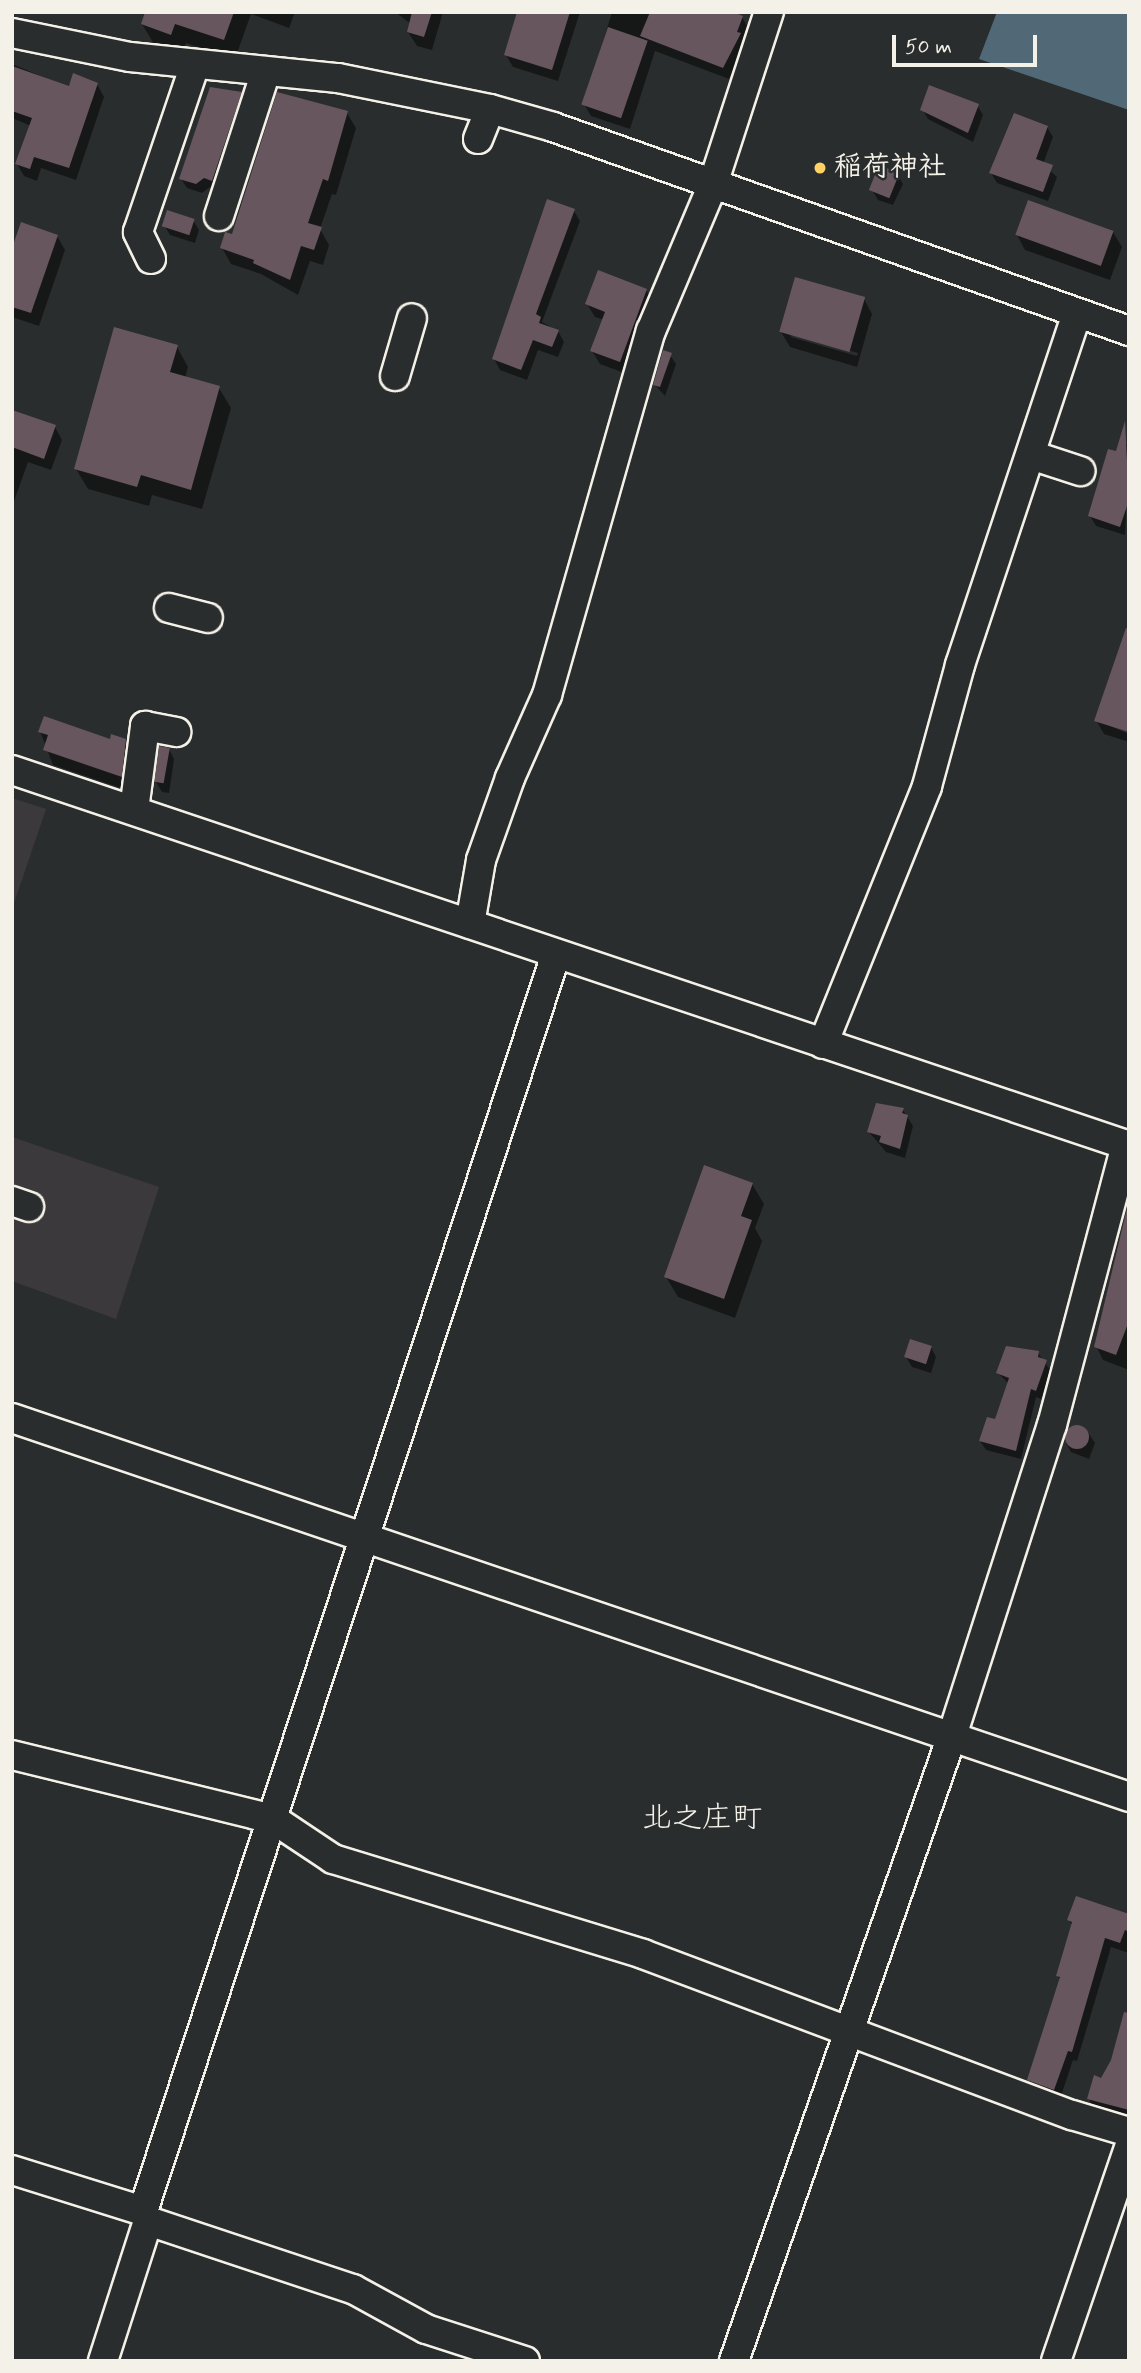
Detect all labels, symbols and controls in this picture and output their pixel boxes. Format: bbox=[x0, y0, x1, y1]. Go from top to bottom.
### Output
scale bar bbox=[896, 21, 1041, 65]
text: 50 m bbox=[905, 33, 952, 61]
place label: 稲荷神社 bbox=[834, 151, 946, 185]
marker: 稲荷神社 bbox=[812, 160, 828, 176]
district label: 北之庄町 bbox=[642, 1801, 762, 1837]

